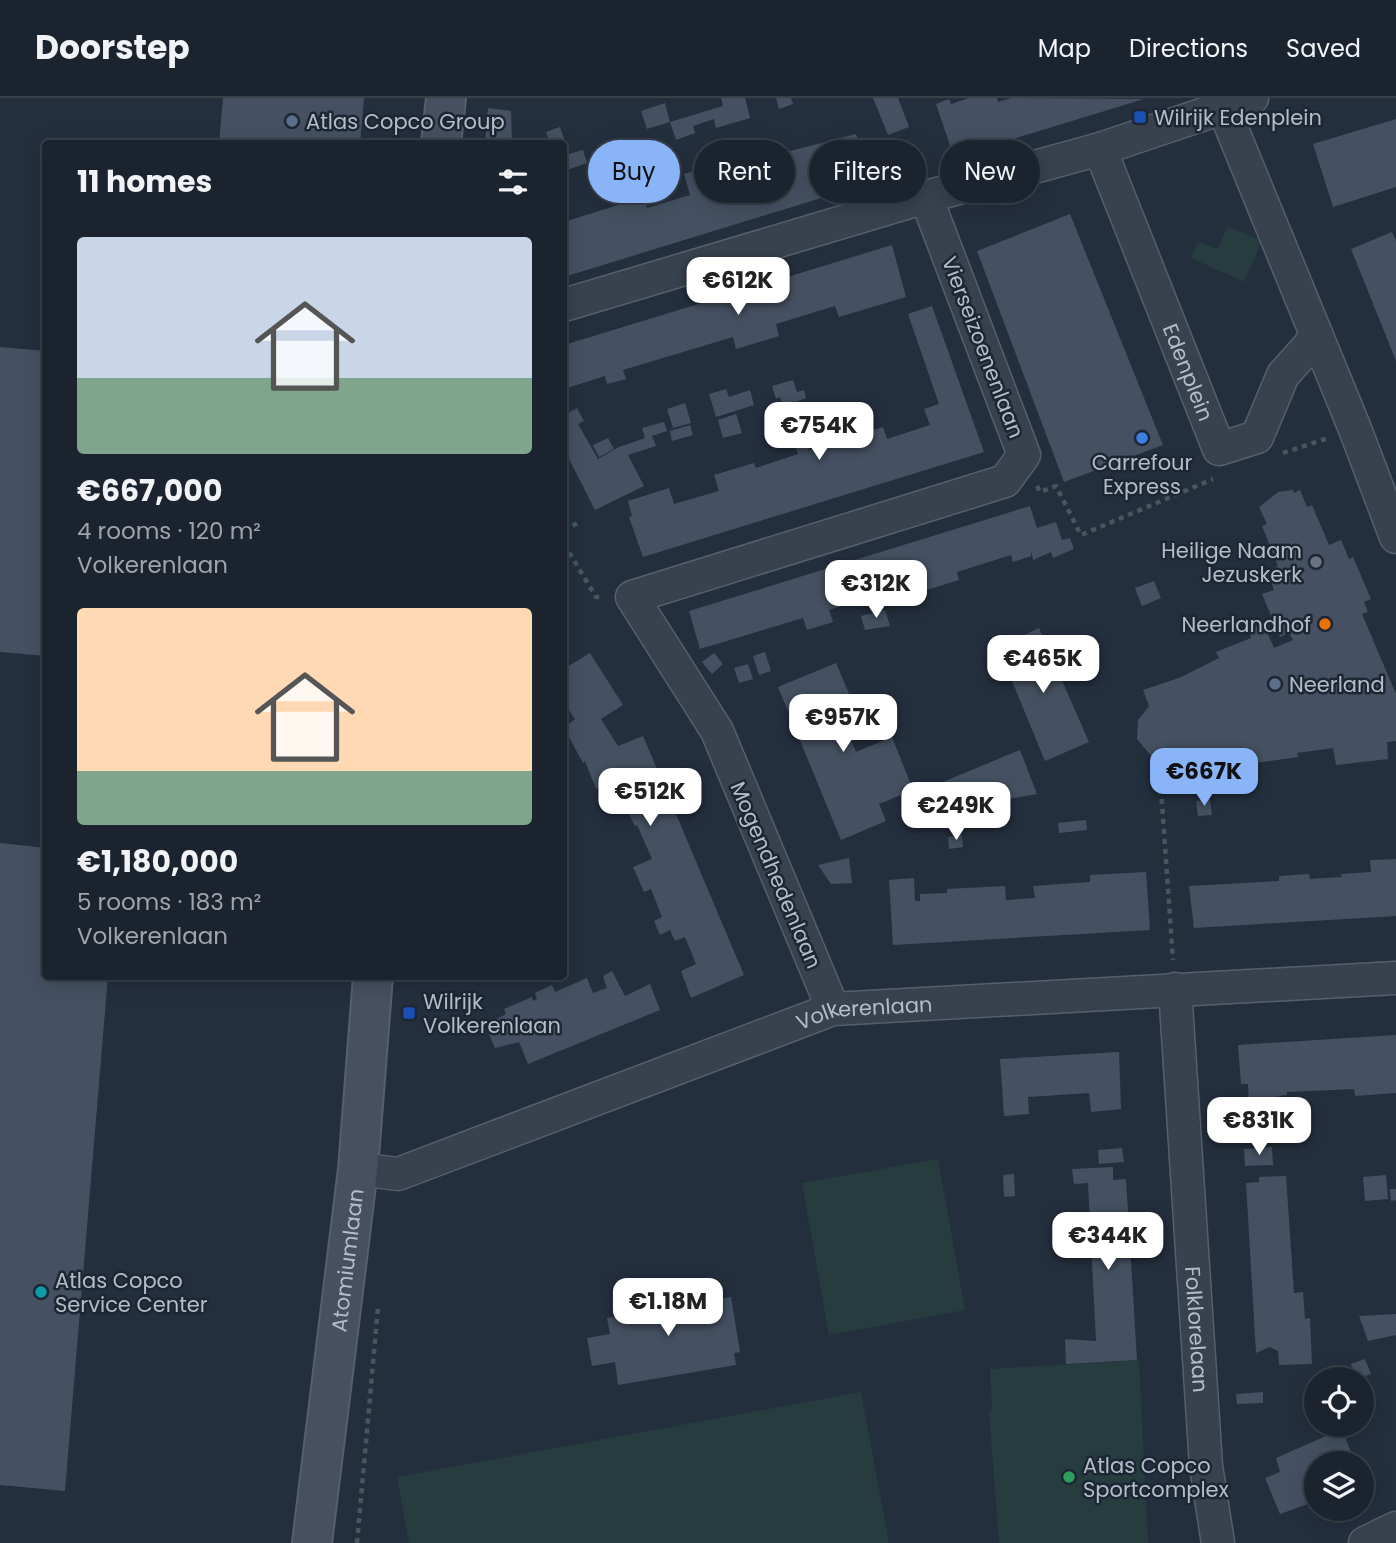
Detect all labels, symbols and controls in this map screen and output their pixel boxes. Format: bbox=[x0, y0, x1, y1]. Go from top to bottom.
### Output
text: Doorstep bbox=[35, 24, 190, 71]
text: Map bbox=[1038, 32, 1091, 65]
text: Directions bbox=[1129, 32, 1248, 65]
text: Saved bbox=[1286, 32, 1361, 65]
place label: Wilrijk Edenplein bbox=[1154, 103, 1322, 132]
place label: Atlas Copco Group bbox=[306, 107, 505, 136]
marker: Wilrijk Edenplein bbox=[1132, 109, 1148, 125]
marker: Atlas Copco Group bbox=[284, 113, 300, 129]
chip: Buy bbox=[588, 140, 680, 203]
chip: Rent bbox=[694, 140, 795, 203]
chip: Filters bbox=[809, 140, 926, 203]
chip: New bbox=[940, 140, 1040, 203]
text: 11 homes bbox=[77, 160, 212, 203]
icon: filters bbox=[494, 163, 532, 201]
street label: Vierseizoenenlaan bbox=[935, 252, 1031, 442]
pin: €612K bbox=[689, 258, 787, 317]
text: €612K bbox=[703, 264, 773, 296]
icon: home bbox=[242, 283, 368, 409]
street label: Edenplein bbox=[1156, 319, 1221, 425]
pin: €754K bbox=[770, 402, 868, 462]
text: €754K bbox=[780, 409, 858, 441]
marker: Carrefour Express bbox=[1134, 430, 1150, 446]
place label: Carrefour Express bbox=[1092, 448, 1193, 501]
text: €667,000 bbox=[77, 469, 222, 512]
text: 4 rooms · 120 m² bbox=[77, 515, 261, 547]
place label: Heilige Naam Jezuskerk bbox=[1161, 536, 1302, 589]
text: Volkerenlaan bbox=[77, 549, 228, 581]
marker: Heilige Naam Jezuskerk bbox=[1308, 554, 1324, 570]
pin: €312K bbox=[827, 560, 925, 620]
text: €312K bbox=[841, 567, 911, 599]
place label: Neerlandhof bbox=[1182, 610, 1311, 639]
marker: Neerlandhof bbox=[1317, 616, 1333, 632]
pin: €465K bbox=[994, 636, 1092, 695]
text: €465K bbox=[1003, 642, 1083, 674]
icon: home bbox=[242, 654, 368, 780]
place label: Neerland bbox=[1289, 670, 1385, 699]
marker: Neerland bbox=[1267, 676, 1283, 692]
pin: €957K bbox=[794, 694, 892, 754]
text: €957K bbox=[805, 701, 881, 733]
pin: €667K bbox=[1155, 748, 1253, 808]
text: €667K bbox=[1166, 755, 1242, 787]
pin: €512K bbox=[601, 768, 699, 828]
text: €512K bbox=[614, 775, 686, 807]
street label: Mogendhedenlaan bbox=[723, 777, 829, 973]
pin: €249K bbox=[907, 782, 1005, 842]
text: €249K bbox=[917, 789, 995, 821]
text: €1,180,000 bbox=[77, 840, 238, 883]
text: 5 rooms · 183 m² bbox=[77, 886, 261, 918]
text: Volkerenlaan bbox=[77, 920, 228, 952]
place label: Wilrijk Volkerenlaan bbox=[423, 987, 561, 1040]
street label: Volkerenlaan bbox=[792, 989, 933, 1036]
marker: Wilrijk Volkerenlaan bbox=[401, 1005, 417, 1021]
pin: €831K bbox=[1210, 1098, 1308, 1157]
text: €831K bbox=[1223, 1104, 1295, 1136]
street label: Atomiumlaan bbox=[324, 1187, 370, 1333]
pin: €344K bbox=[1059, 1212, 1157, 1272]
text: €344K bbox=[1068, 1219, 1148, 1251]
street label: Folklorelaan bbox=[1179, 1265, 1216, 1393]
place label: Atlas Copco Service Center bbox=[55, 1266, 208, 1319]
pin: €1.18M bbox=[611, 1278, 725, 1338]
marker: Atlas Copco Service Center bbox=[33, 1284, 49, 1300]
text: €1.18M bbox=[629, 1285, 707, 1317]
map controls bbox=[1304, 1367, 1374, 1521]
button: locate bbox=[1304, 1367, 1374, 1437]
place label: Atlas Copco Sportcomplex bbox=[1083, 1451, 1229, 1504]
button: layers bbox=[1304, 1451, 1374, 1521]
marker: Atlas Copco Sportcomplex bbox=[1061, 1469, 1077, 1485]

